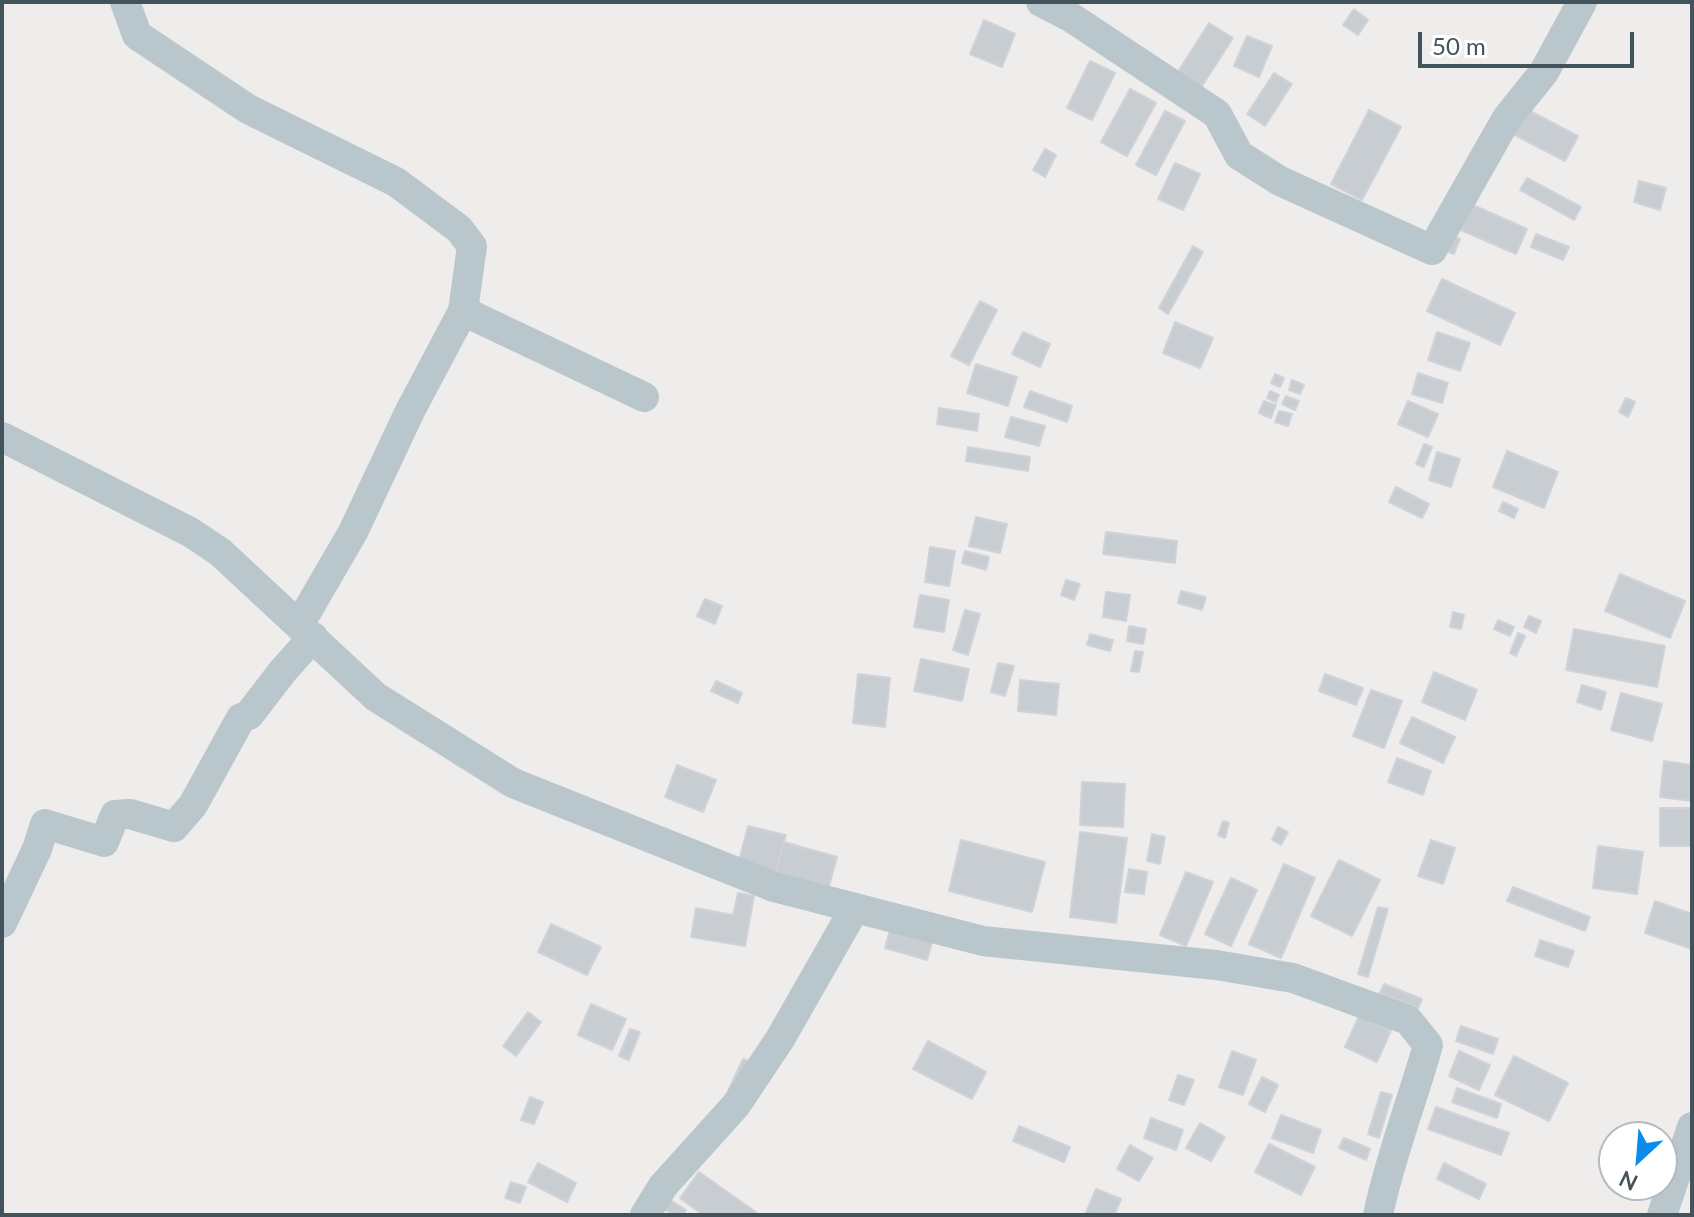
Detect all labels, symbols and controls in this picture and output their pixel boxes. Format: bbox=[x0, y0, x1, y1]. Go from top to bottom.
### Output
scale bar bbox=[1422, 16, 1638, 66]
text: 50 m bbox=[1432, 31, 1486, 60]
north arrow bbox=[1598, 1121, 1678, 1201]
text: N bbox=[1615, 1165, 1642, 1197]

